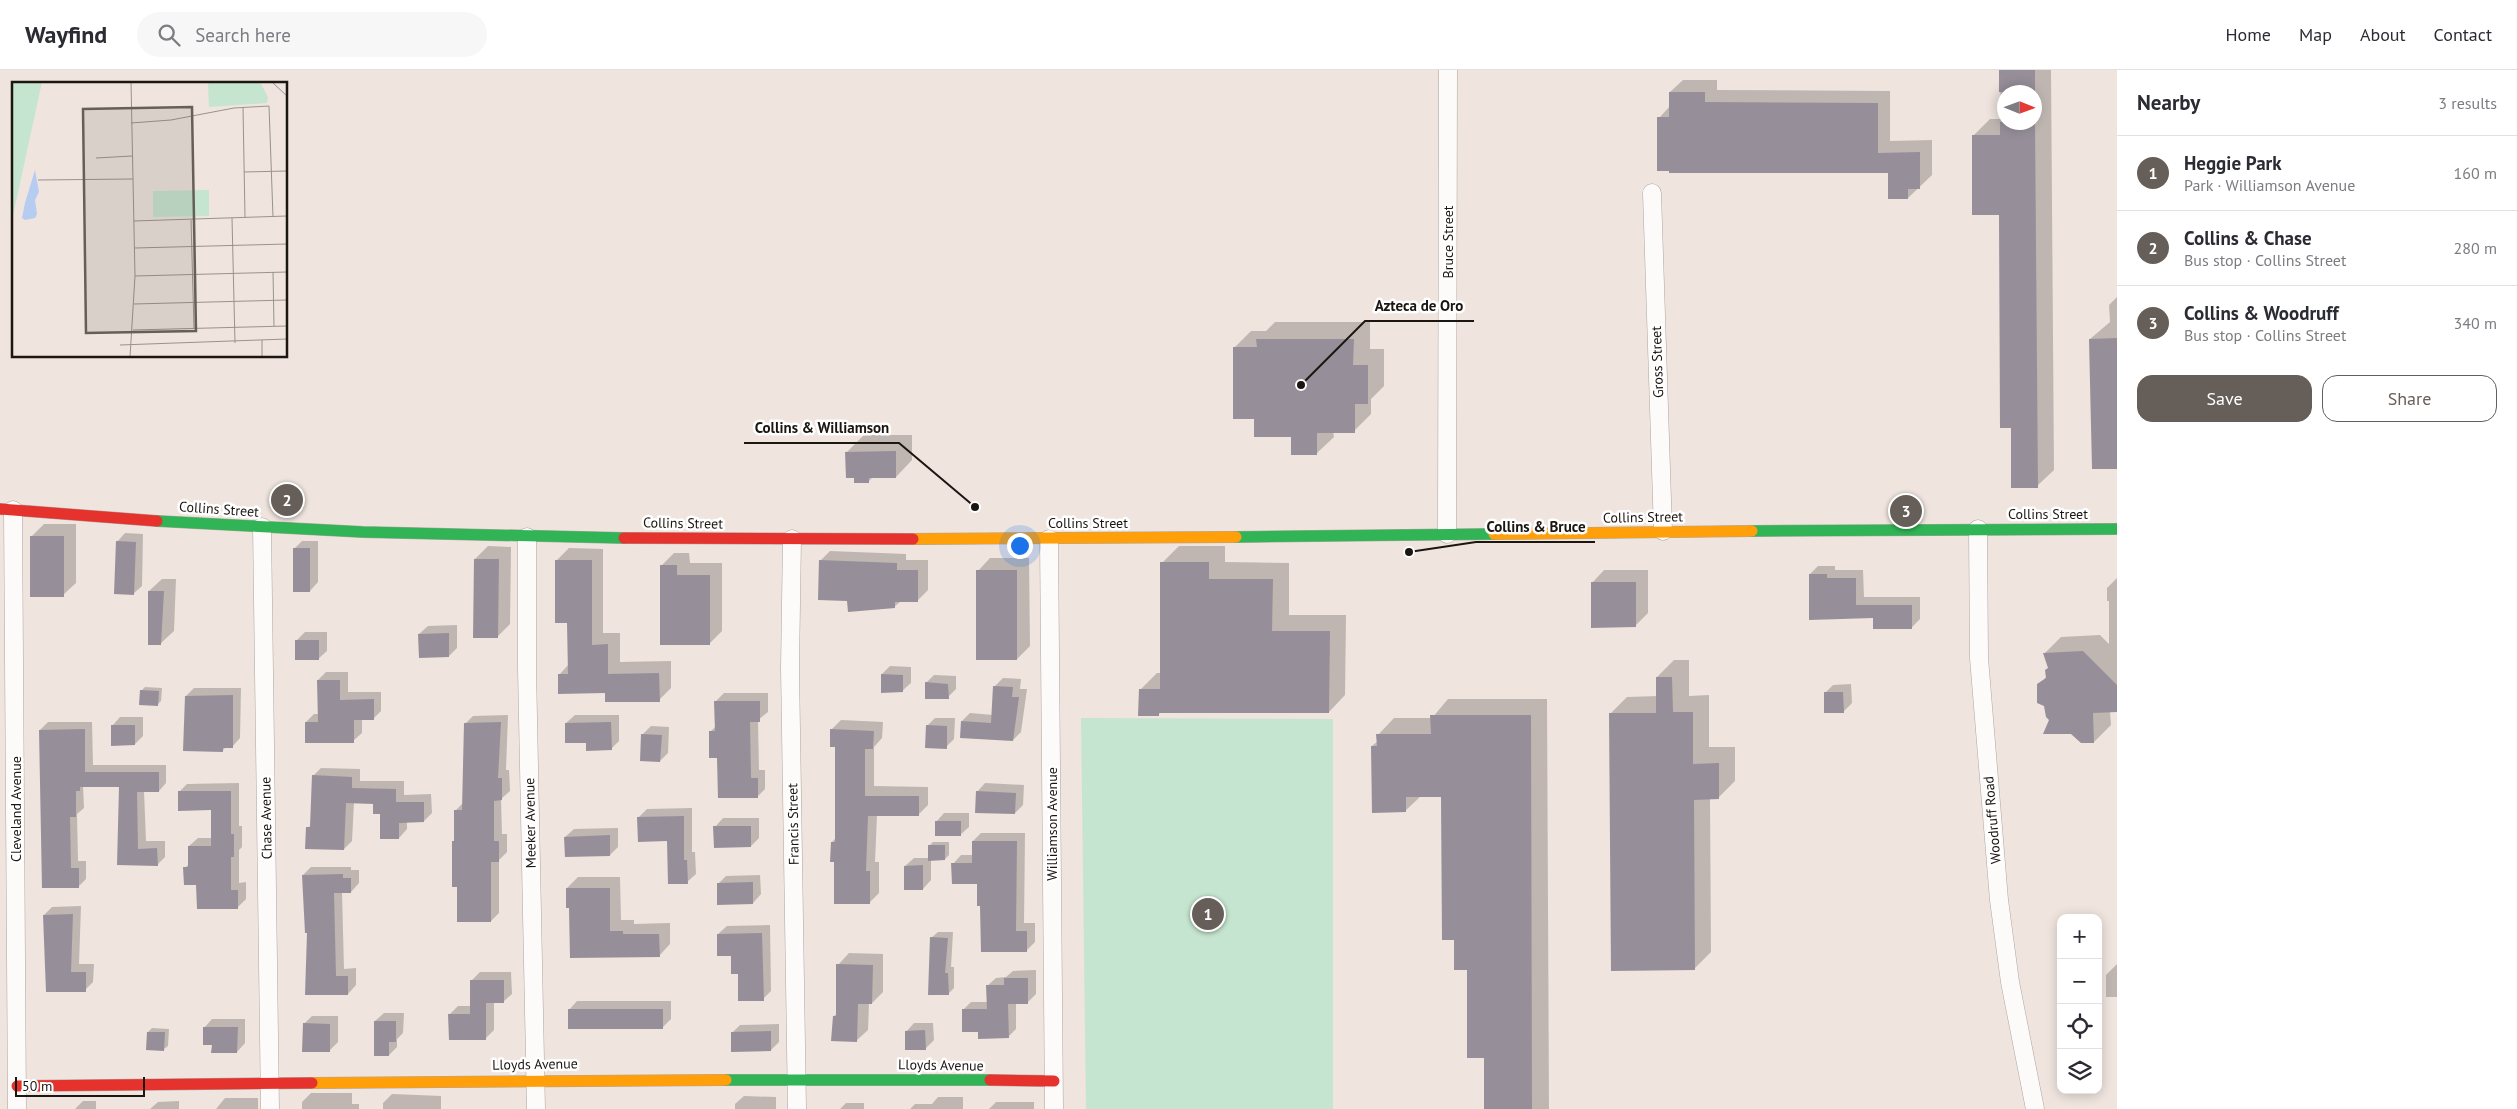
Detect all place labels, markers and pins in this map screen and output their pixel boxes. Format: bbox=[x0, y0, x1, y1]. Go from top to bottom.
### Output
callout: Azteca de Oro bbox=[1365, 291, 1474, 321]
callout: Collins & Williamson bbox=[744, 413, 899, 443]
pin: 2 bbox=[271, 481, 303, 519]
pin: 3 bbox=[1890, 492, 1922, 530]
callout: Collins & Bruce bbox=[1476, 512, 1595, 542]
pin: 1 bbox=[1192, 895, 1224, 933]

